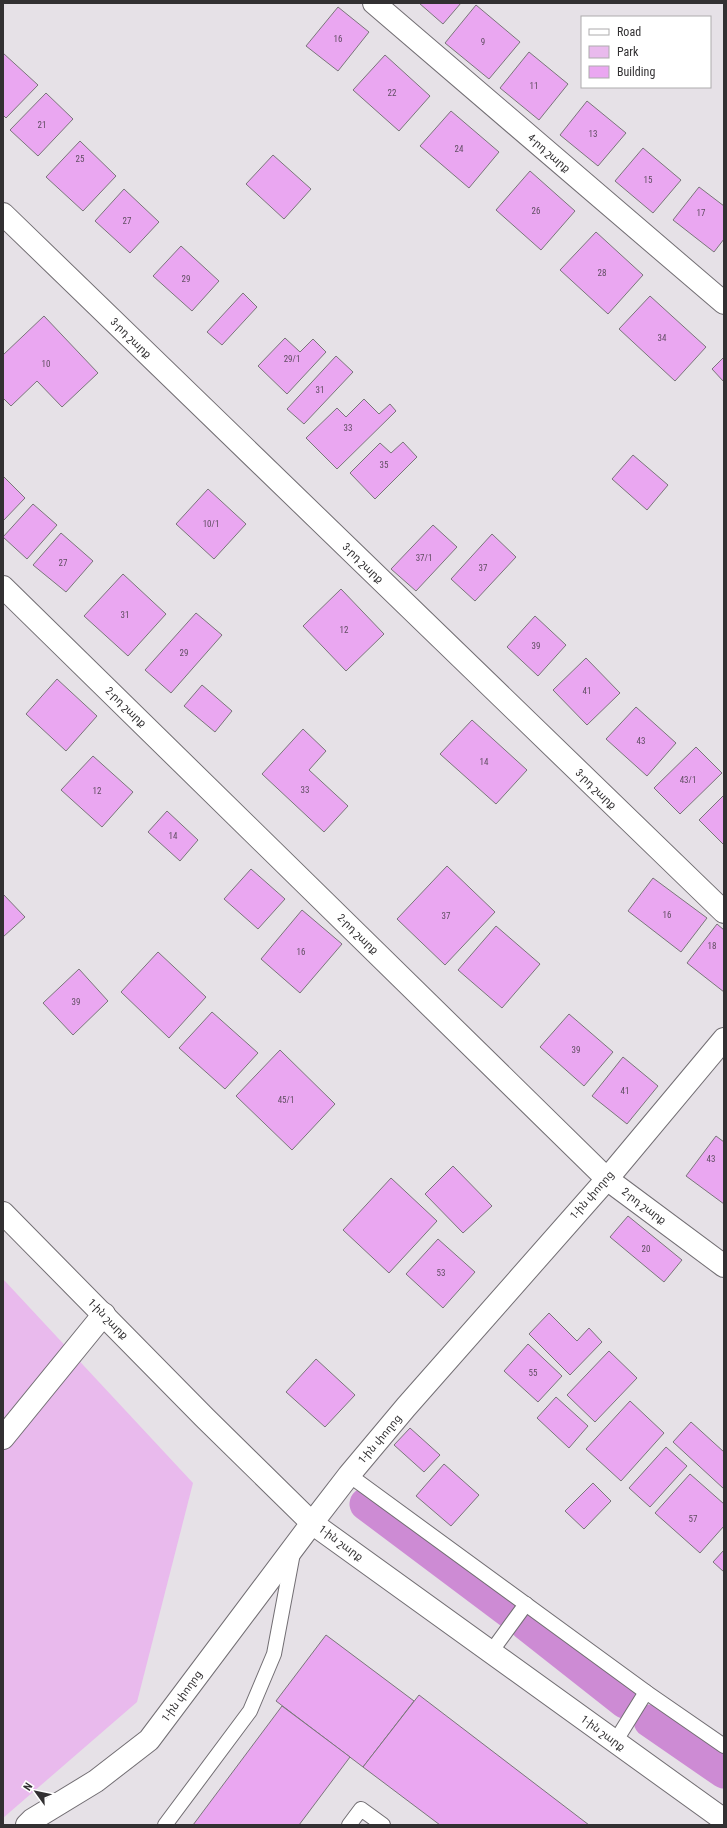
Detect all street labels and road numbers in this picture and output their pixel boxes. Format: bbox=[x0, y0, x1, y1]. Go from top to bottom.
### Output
street label: 4-րդ շարք bbox=[525, 131, 573, 175]
street label: 3-րդ շարք bbox=[108, 315, 154, 361]
street label: 3-րդ շարք bbox=[340, 540, 386, 586]
street label: 2-րդ շարք bbox=[103, 684, 149, 730]
street label: 3-րդ շարք bbox=[573, 766, 619, 812]
street label: 2-րդ շարք bbox=[335, 911, 381, 957]
street label: 1-ին փողոց bbox=[567, 1168, 617, 1222]
street label: 2-րդ շարք bbox=[619, 1185, 669, 1227]
street label: 1-ին շարք bbox=[85, 1296, 131, 1342]
street label: 1-ին փողոց bbox=[356, 1412, 404, 1466]
street label: 1-ին շարք bbox=[316, 1523, 366, 1563]
street label: 1-ին փողոց bbox=[159, 1668, 205, 1724]
street label: 1-ին շարք bbox=[578, 1713, 628, 1753]

